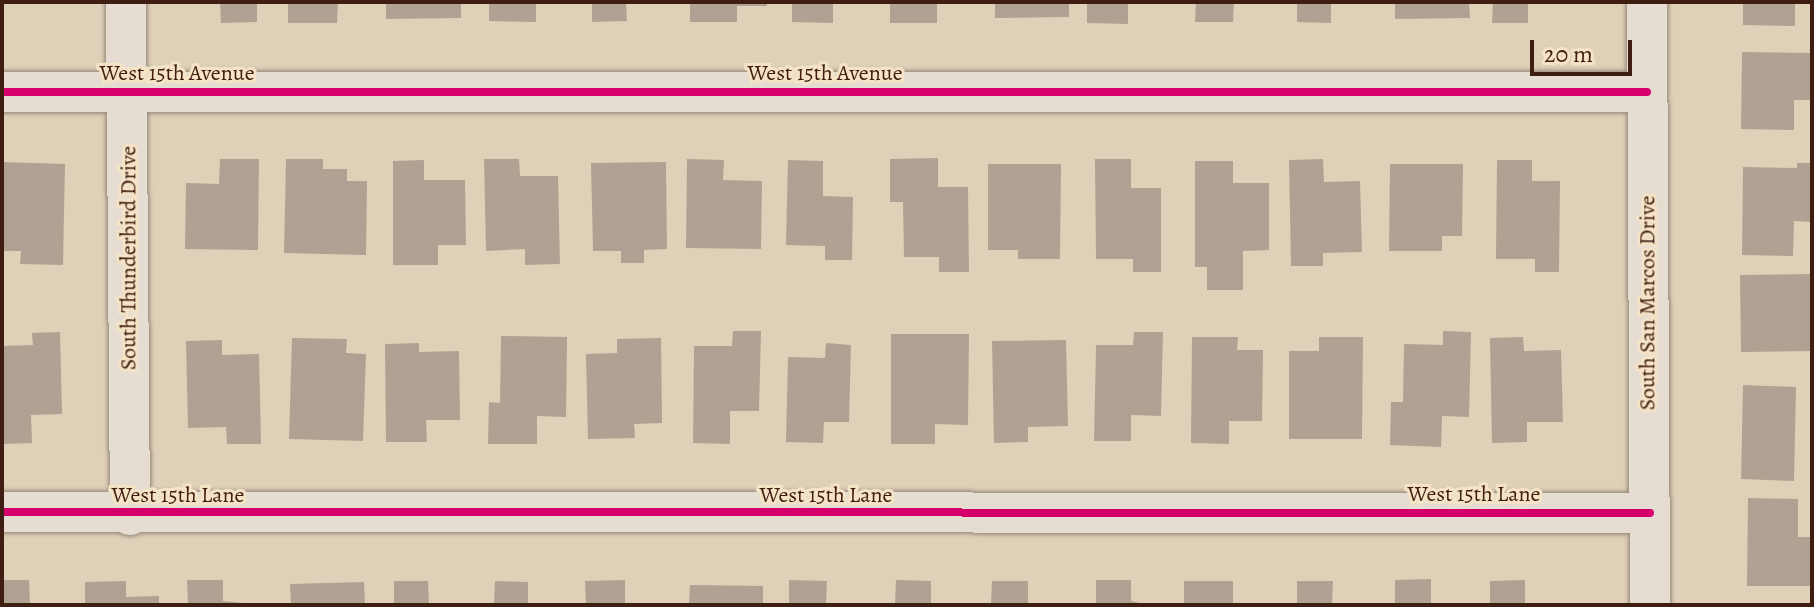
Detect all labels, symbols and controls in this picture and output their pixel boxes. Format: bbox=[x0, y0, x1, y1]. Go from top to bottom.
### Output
scale bar bbox=[1534, 24, 1636, 74]
text: 20 m bbox=[1544, 38, 1593, 70]
street label: West 15th Avenue bbox=[99, 61, 255, 87]
street label: West 15th Avenue bbox=[747, 61, 903, 87]
street label: South Thunderbird Drive bbox=[116, 146, 142, 370]
street label: South San Marcos Drive bbox=[1635, 196, 1661, 410]
street label: West 15th Lane bbox=[1408, 482, 1540, 508]
street label: West 15th Lane bbox=[112, 483, 244, 509]
street label: West 15th Lane bbox=[760, 483, 892, 509]

